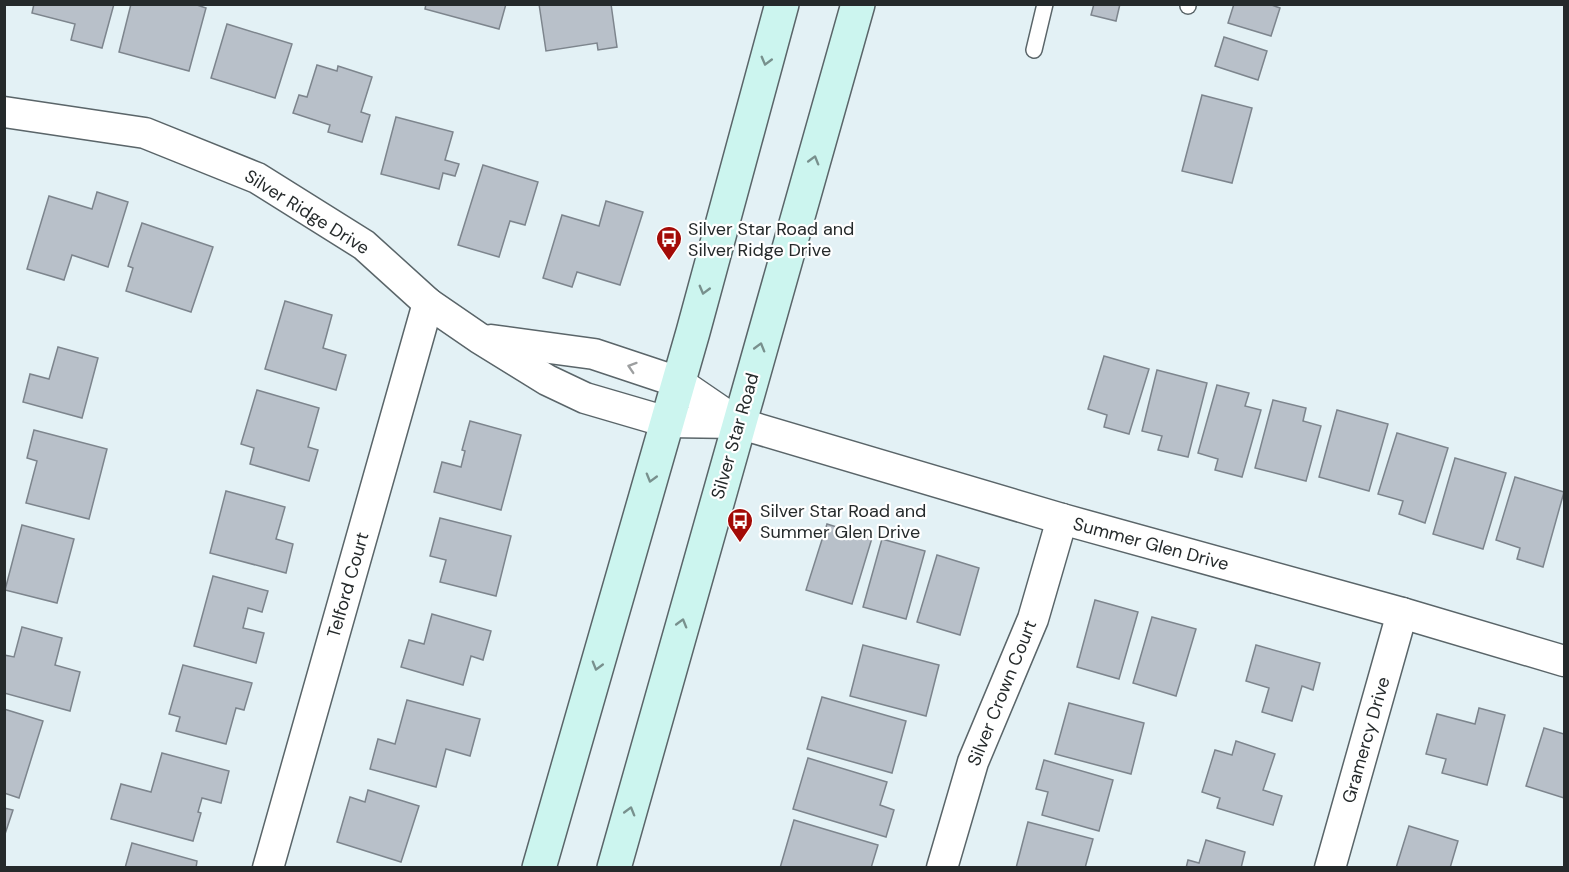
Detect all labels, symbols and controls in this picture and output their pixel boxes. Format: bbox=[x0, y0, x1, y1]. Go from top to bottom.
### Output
one-way arrow bbox=[761, 56, 774, 66]
one-way arrow bbox=[807, 155, 819, 165]
street label: Silver Ridge Drive bbox=[240, 164, 374, 260]
place label: Silver Star Road and Silver Ridge Drive bbox=[688, 217, 854, 262]
bus stop icon: Silver Star Road and Silver Ridge Drive bbox=[654, 224, 684, 262]
one-way arrow bbox=[699, 284, 711, 294]
one-way arrow bbox=[753, 342, 765, 353]
one-way arrow bbox=[627, 362, 638, 374]
street label: Silver Star Road bbox=[706, 370, 764, 502]
one-way arrow bbox=[645, 473, 658, 483]
place label: Silver Star Road and Summer Glen Drive bbox=[760, 499, 926, 544]
bus stop icon: Silver Star Road and Summer Glen Drive bbox=[725, 506, 755, 544]
street label: Summer Glen Drive bbox=[1071, 512, 1231, 576]
street label: Telford Court bbox=[321, 529, 375, 641]
street label: Silver Crown Court bbox=[962, 616, 1042, 770]
one-way arrow bbox=[675, 618, 687, 629]
one-way arrow bbox=[592, 660, 604, 671]
street label: Gramercy Drive bbox=[1336, 674, 1396, 806]
one-way arrow bbox=[623, 806, 635, 817]

